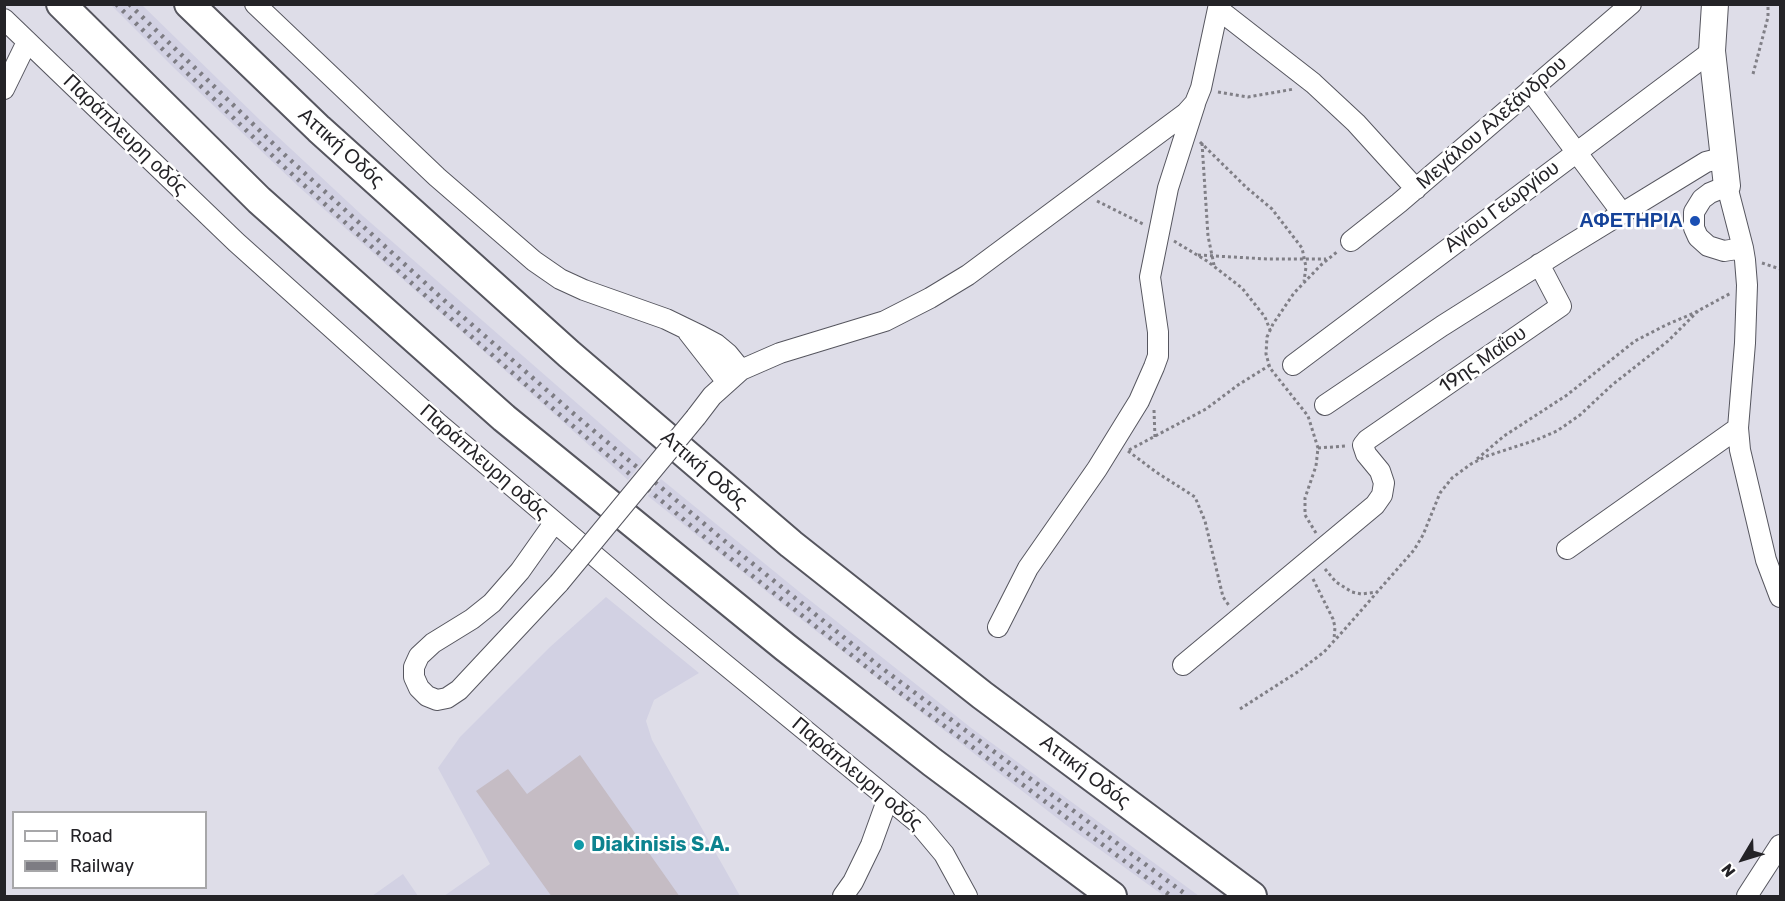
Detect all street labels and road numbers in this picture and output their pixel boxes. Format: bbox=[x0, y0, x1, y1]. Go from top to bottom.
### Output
street label: Μεγάλου Αλεξάνδρου bbox=[1412, 51, 1572, 195]
street label: Παράπλευρη οδός bbox=[58, 70, 192, 200]
street label: Αττική Οδός bbox=[293, 103, 389, 193]
street label: Αγίου Γεωργίου bbox=[1440, 156, 1564, 258]
street label: 19ης Μαΐου bbox=[1435, 321, 1531, 399]
street label: Παράπλευρη οδός bbox=[415, 399, 553, 525]
street label: Αττική Οδός bbox=[656, 426, 752, 514]
street label: Παράπλευρη οδός bbox=[787, 712, 927, 836]
street label: Αττική Οδός bbox=[1035, 730, 1135, 814]

